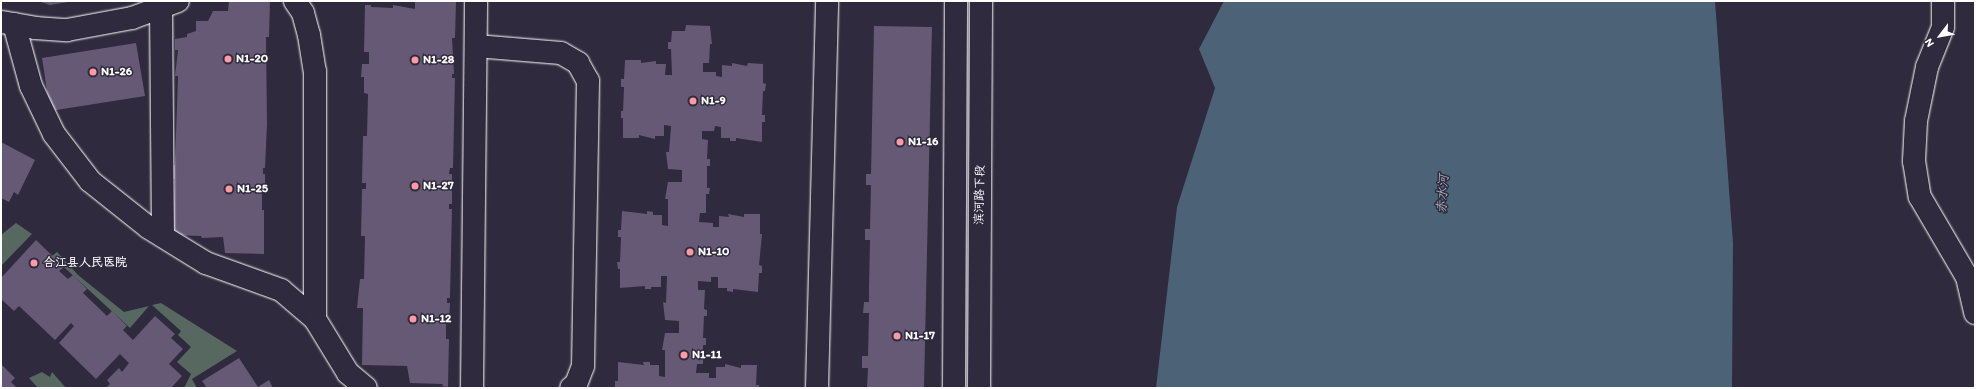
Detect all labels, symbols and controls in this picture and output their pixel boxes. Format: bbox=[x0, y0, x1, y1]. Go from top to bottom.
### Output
north arrow bbox=[1920, 16, 1960, 56]
text: N bbox=[1922, 36, 1937, 49]
place label: N1-20 bbox=[236, 52, 268, 66]
place label: N1-28 bbox=[423, 53, 454, 67]
marker: N1-20 bbox=[223, 54, 233, 64]
marker: N1-28 bbox=[410, 55, 420, 65]
place label: N1-26 bbox=[101, 65, 132, 79]
marker: N1-26 bbox=[88, 67, 98, 77]
place label: N1-9 bbox=[701, 94, 726, 108]
marker: N1-9 bbox=[688, 96, 698, 106]
place label: N1-16 bbox=[908, 135, 938, 149]
marker: N1-16 bbox=[895, 137, 905, 147]
street label: 滨河路下段 bbox=[972, 165, 988, 225]
water label: 赤水河 bbox=[1434, 174, 1452, 214]
place label: N1-27 bbox=[423, 179, 454, 193]
marker: N1-27 bbox=[410, 181, 420, 191]
place label: N1-25 bbox=[237, 182, 268, 196]
marker: N1-25 bbox=[224, 184, 234, 194]
place label: N1-10 bbox=[698, 245, 729, 259]
marker: N1-10 bbox=[685, 247, 695, 257]
place label: 合江县人民医院 bbox=[43, 256, 127, 270]
marker: 合江县人民医院 bbox=[28, 257, 40, 269]
place label: N1-12 bbox=[421, 312, 451, 326]
marker: N1-12 bbox=[408, 314, 418, 324]
place label: N1-17 bbox=[905, 329, 935, 343]
marker: N1-17 bbox=[892, 331, 902, 341]
place label: N1-11 bbox=[692, 348, 722, 362]
marker: N1-11 bbox=[679, 350, 689, 360]

